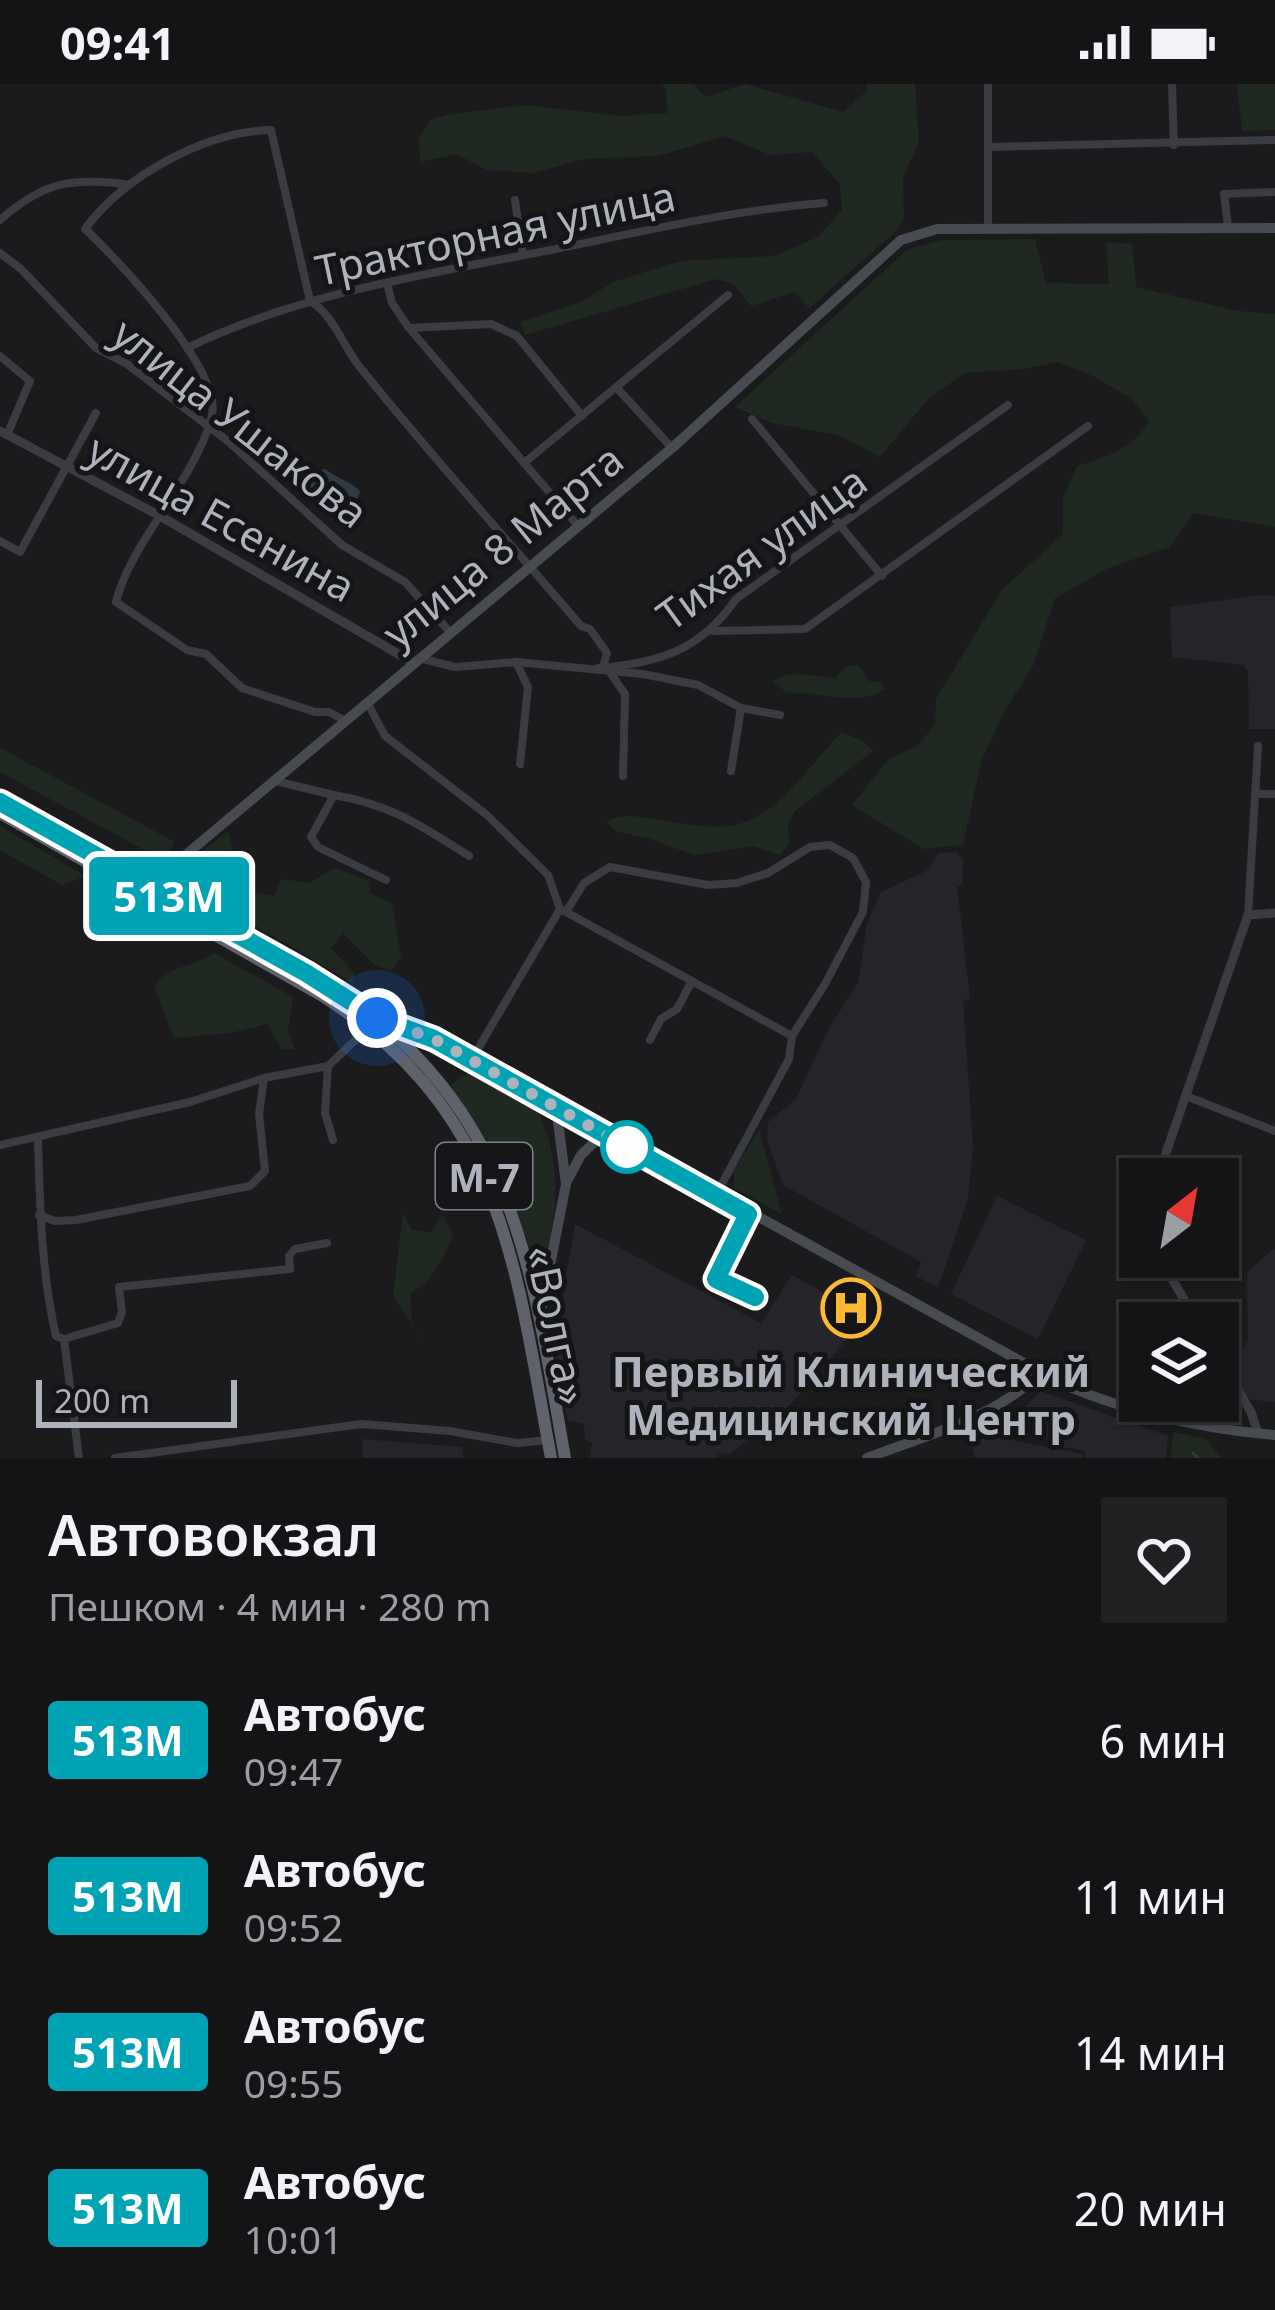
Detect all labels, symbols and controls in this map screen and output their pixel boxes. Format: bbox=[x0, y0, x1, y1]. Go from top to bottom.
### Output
text: 09:41 bbox=[60, 12, 176, 73]
street label: Тракторная улица bbox=[310, 166, 680, 298]
street label: улица Ушакова bbox=[101, 304, 381, 540]
street label: улица Есенина bbox=[78, 420, 366, 614]
street label: улица 8 Марта bbox=[370, 430, 634, 660]
street label: Тихая улица bbox=[645, 452, 877, 642]
line badge: 513М bbox=[85, 857, 253, 935]
text: 513М bbox=[113, 867, 225, 924]
your location bbox=[347, 988, 407, 1048]
unlabelled marker bbox=[602, 1122, 652, 1172]
road number: М-7 bbox=[436, 1143, 532, 1209]
north arrow bbox=[1119, 1158, 1239, 1278]
map controls bbox=[1119, 1158, 1239, 1422]
street label: «Волга» bbox=[513, 1240, 603, 1410]
hospital icon: Первый Клинический Медицинский Центр bbox=[820, 1277, 882, 1339]
button: layers bbox=[1119, 1302, 1239, 1422]
place label: Первый Клинический Медицинский Центр bbox=[612, 1342, 1090, 1447]
scale bar bbox=[36, 1374, 237, 1427]
text: 200 m bbox=[54, 1378, 150, 1423]
text: Автовокзал bbox=[48, 1495, 379, 1573]
button: heart bbox=[1101, 1497, 1227, 1623]
text: Пешком · 4 мин · 280 m bbox=[48, 1579, 492, 1632]
text: Автобус bbox=[244, 1683, 426, 1744]
text: 6 мин bbox=[1099, 1710, 1227, 1771]
text: 513М bbox=[72, 1711, 184, 1768]
text: 09:47 bbox=[244, 1744, 343, 1797]
text: Автобус bbox=[244, 1839, 426, 1900]
text: 11 мин bbox=[1074, 1866, 1227, 1927]
text: 513М bbox=[72, 1867, 184, 1924]
text: 09:52 bbox=[244, 1900, 343, 1953]
text: Автобус bbox=[244, 1995, 426, 2056]
text: 14 мин bbox=[1074, 2022, 1227, 2083]
text: 513М bbox=[72, 2023, 184, 2080]
text: 09:55 bbox=[244, 2056, 343, 2109]
text: Автобус bbox=[244, 2151, 426, 2212]
text: 20 мин bbox=[1074, 2178, 1227, 2239]
text: 513М bbox=[72, 2179, 184, 2236]
text: 10:01 bbox=[244, 2212, 343, 2265]

